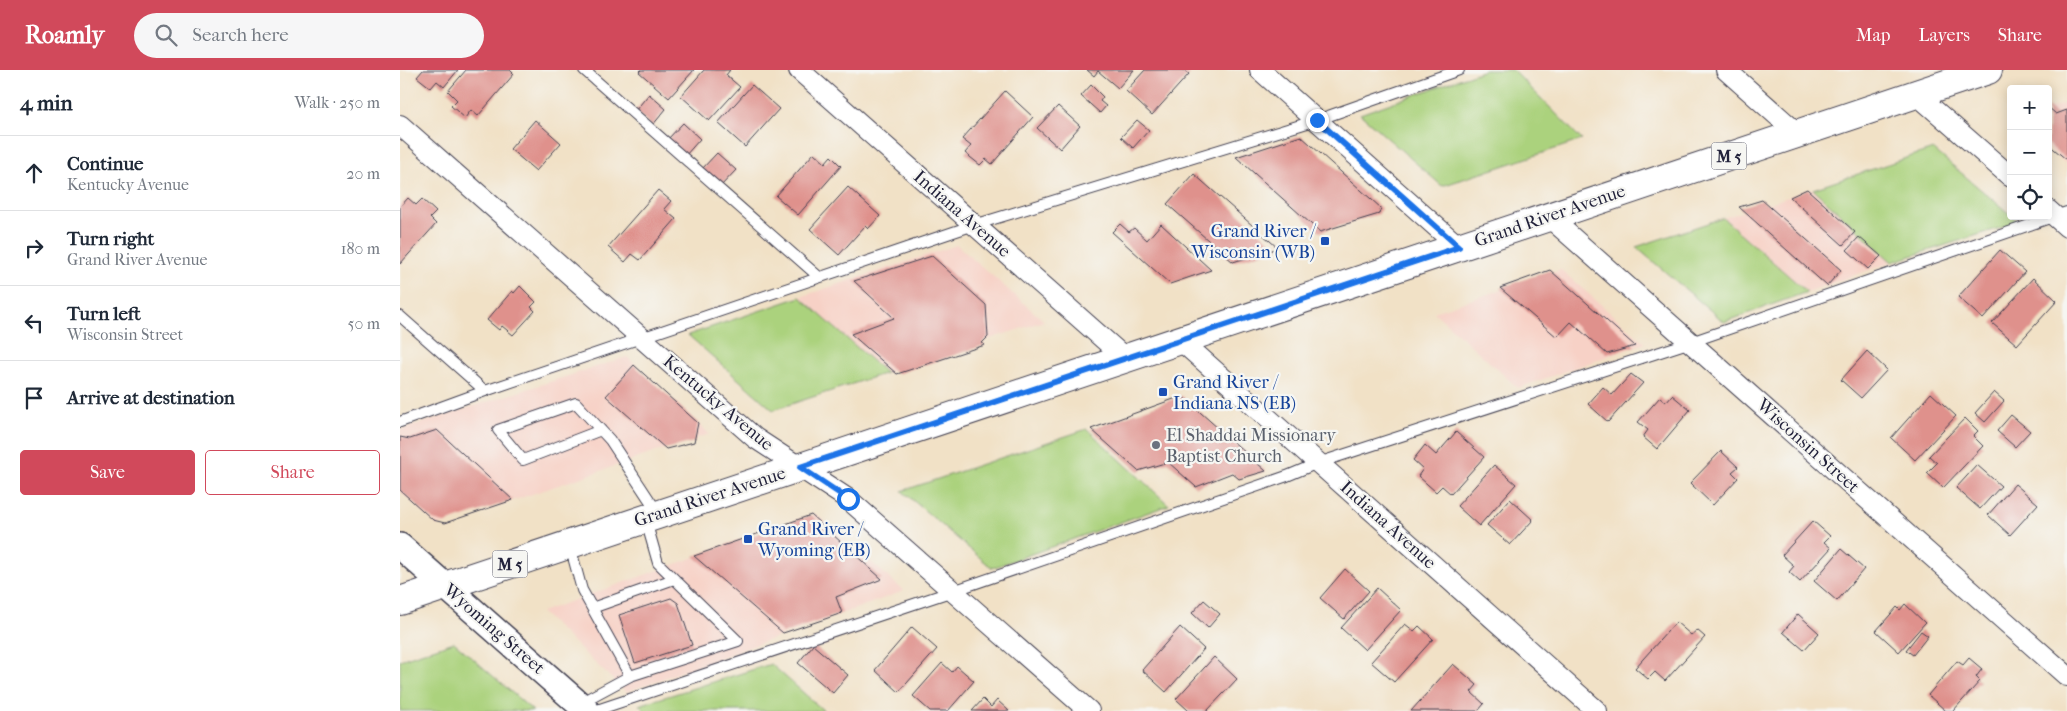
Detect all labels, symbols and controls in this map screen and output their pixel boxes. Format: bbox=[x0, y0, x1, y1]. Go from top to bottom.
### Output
search box bbox=[134, 13, 484, 58]
text: Roamly bbox=[25, 21, 104, 49]
icon: search bbox=[152, 21, 180, 49]
text: Search here bbox=[192, 24, 289, 46]
text: Map bbox=[1856, 25, 1890, 46]
text: Layers bbox=[1918, 25, 1970, 46]
text: Share bbox=[1998, 25, 2042, 46]
map controls bbox=[2007, 85, 2052, 220]
button: + bbox=[2007, 85, 2052, 130]
text: 4 min bbox=[20, 91, 73, 115]
text: Walk · 250 m bbox=[295, 93, 380, 112]
route end bbox=[1306, 109, 1329, 132]
button: − bbox=[2007, 130, 2052, 175]
road number: M 5 bbox=[1712, 142, 1746, 170]
text: Continue bbox=[67, 153, 143, 175]
icon: ahead bbox=[20, 159, 48, 187]
text: 20 m bbox=[346, 164, 380, 183]
street label: Indiana Avenue bbox=[909, 166, 1015, 262]
text: Kentucky Avenue bbox=[67, 175, 189, 194]
button: locate bbox=[2007, 175, 2052, 220]
street label: Grand River Avenue bbox=[1472, 180, 1628, 252]
place label: Grand River / Wisconsin (WB) bbox=[1191, 221, 1317, 263]
text: Turn right bbox=[67, 228, 154, 250]
icon: right bbox=[20, 234, 48, 262]
marker: Grand River / Wisconsin (WB) bbox=[1319, 235, 1331, 247]
text: 180 m bbox=[341, 239, 380, 258]
text: Grand River Avenue bbox=[67, 250, 207, 269]
text: Turn left bbox=[67, 303, 141, 325]
icon: left bbox=[20, 309, 48, 337]
text: 50 m bbox=[348, 314, 380, 333]
text: Wisconsin Street bbox=[67, 325, 183, 344]
street label: Kentucky Avenue bbox=[659, 351, 777, 455]
place label: Grand River / Indiana NS (EB) bbox=[1173, 372, 1296, 414]
icon: arrive bbox=[20, 384, 48, 412]
marker: Grand River / Indiana NS (EB) bbox=[1157, 386, 1169, 398]
text: Arrive at destination bbox=[67, 387, 235, 409]
street label: Wisconsin Street bbox=[1752, 394, 1864, 498]
place label: El Shaddai Missionary Baptist Church bbox=[1166, 425, 1337, 467]
marker: El Shaddai Missionary Baptist Church bbox=[1150, 439, 1162, 451]
button: Save bbox=[20, 450, 195, 495]
button: Share bbox=[205, 450, 380, 495]
street label: Grand River Avenue bbox=[632, 463, 788, 531]
street label: Indiana Avenue bbox=[1336, 477, 1440, 574]
route start bbox=[837, 488, 860, 511]
place label: Grand River / Wyoming (EB) bbox=[757, 519, 871, 561]
marker: Grand River / Wyoming (EB) bbox=[742, 533, 754, 545]
road number: M 5 bbox=[492, 550, 528, 578]
street label: Wyoming Street bbox=[438, 579, 549, 679]

